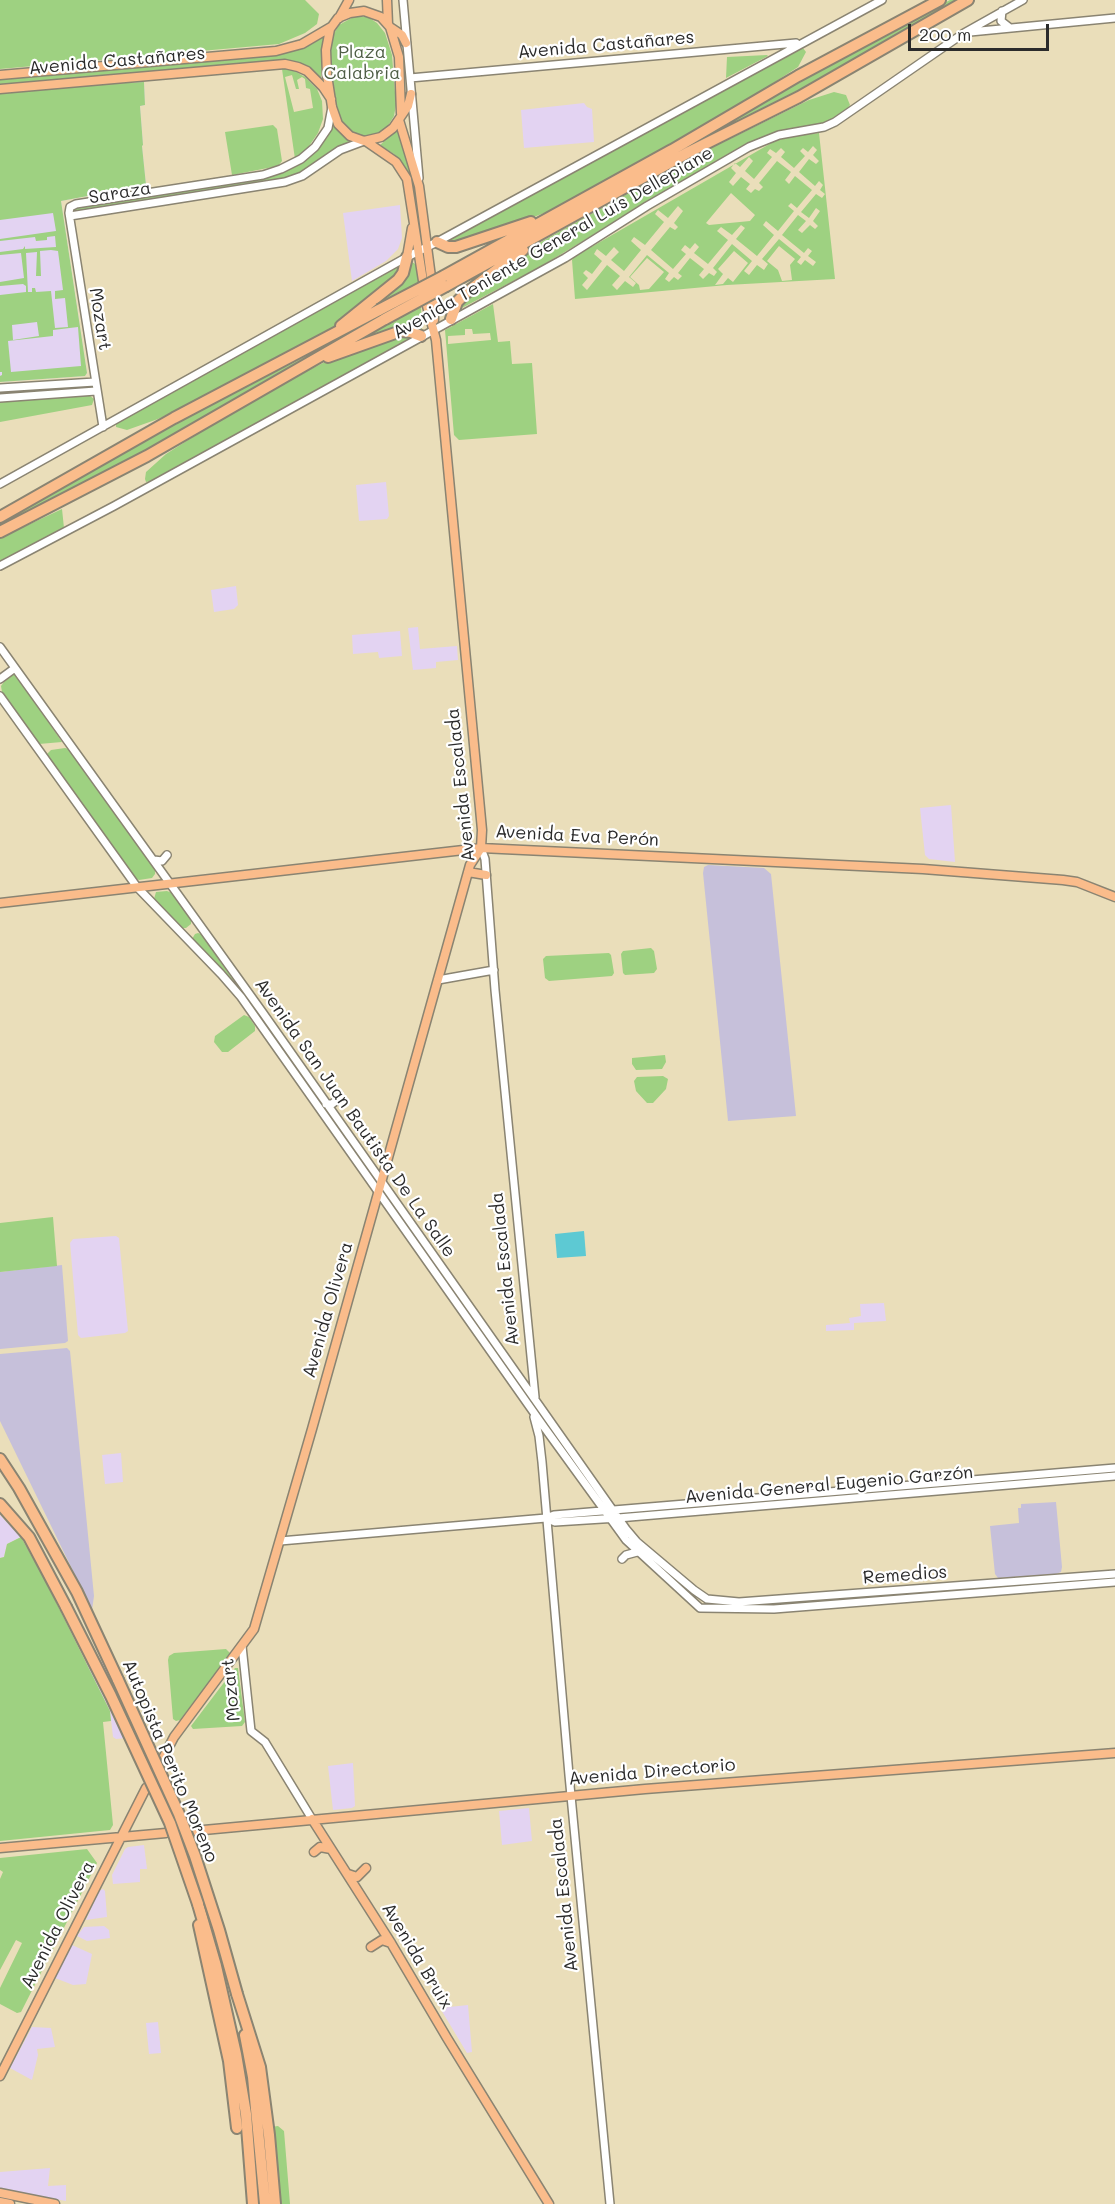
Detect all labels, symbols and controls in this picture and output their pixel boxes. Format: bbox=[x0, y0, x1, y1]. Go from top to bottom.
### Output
scale bar bbox=[911, 12, 1052, 50]
text: 200 m bbox=[919, 22, 971, 46]
street label: Avenida Castañares bbox=[517, 27, 695, 63]
park label: Plaza Calabria bbox=[323, 41, 401, 84]
street label: Avenida Castañares bbox=[28, 43, 206, 79]
street label: Avenida Teniente General Luís Dellepiane bbox=[389, 142, 717, 344]
street label: Saraza bbox=[87, 177, 153, 209]
street label: Mozart bbox=[84, 286, 116, 352]
street label: Avenida Escalada bbox=[442, 707, 480, 863]
street label: Avenida Eva Perón bbox=[495, 821, 659, 851]
street label: Avenida San Juan Bautista De La Salle bbox=[250, 974, 460, 1262]
street label: Avenida Escalada bbox=[486, 1191, 524, 1347]
street label: Avenida Olivera bbox=[298, 1240, 358, 1380]
street label: Avenida General Eugenio Garzón bbox=[684, 1462, 974, 1508]
street label: Remedios bbox=[862, 1561, 948, 1589]
street label: Autopista Perito Moreno bbox=[117, 1656, 223, 1866]
street label: Mozart bbox=[217, 1657, 245, 1723]
street label: Avenida Directorio bbox=[568, 1754, 736, 1790]
street label: Avenida Escalada bbox=[545, 1817, 583, 1973]
street label: Avenida Olivera bbox=[17, 1858, 99, 1992]
street label: Avenida Bruix bbox=[377, 1899, 457, 2013]

